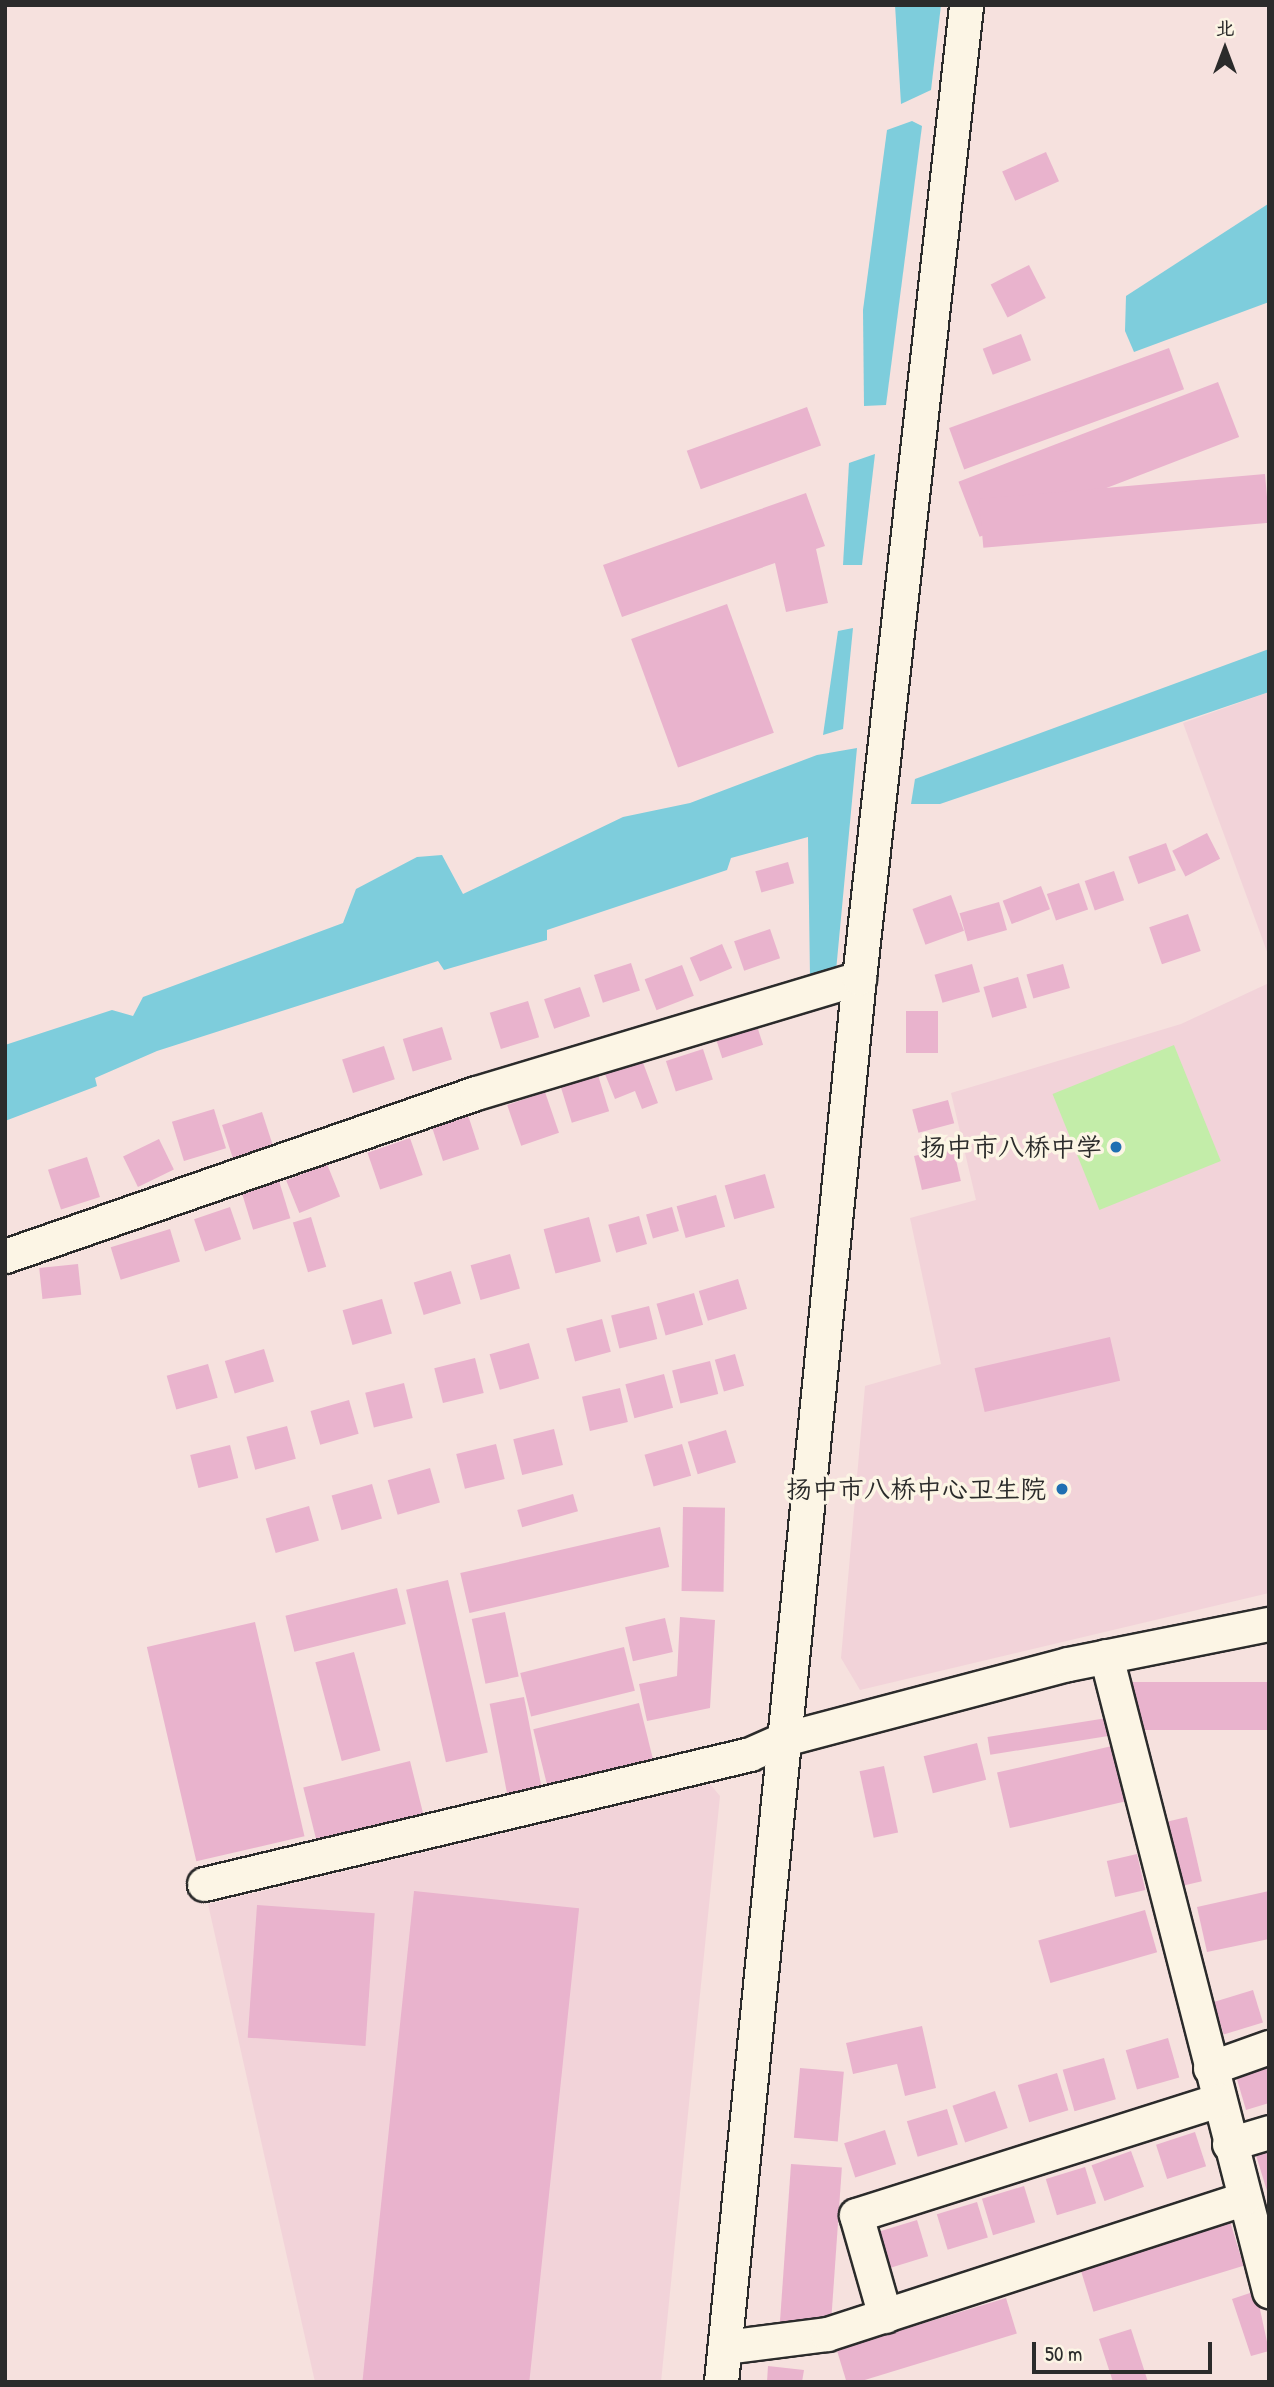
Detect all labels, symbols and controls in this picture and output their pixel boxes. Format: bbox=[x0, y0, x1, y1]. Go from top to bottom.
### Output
north arrow bbox=[1190, 14, 1260, 84]
text: 北 bbox=[1215, 15, 1235, 41]
place label: 扬中市八桥中学 bbox=[920, 1131, 1102, 1163]
marker: 扬中市八桥中学 bbox=[1108, 1139, 1124, 1155]
place label: 扬中市八桥中心卫生院 bbox=[786, 1473, 1046, 1505]
marker: 扬中市八桥中心卫生院 bbox=[1052, 1479, 1072, 1499]
scale bar bbox=[1036, 2328, 1216, 2372]
text: 50 m bbox=[1045, 2339, 1082, 2368]

